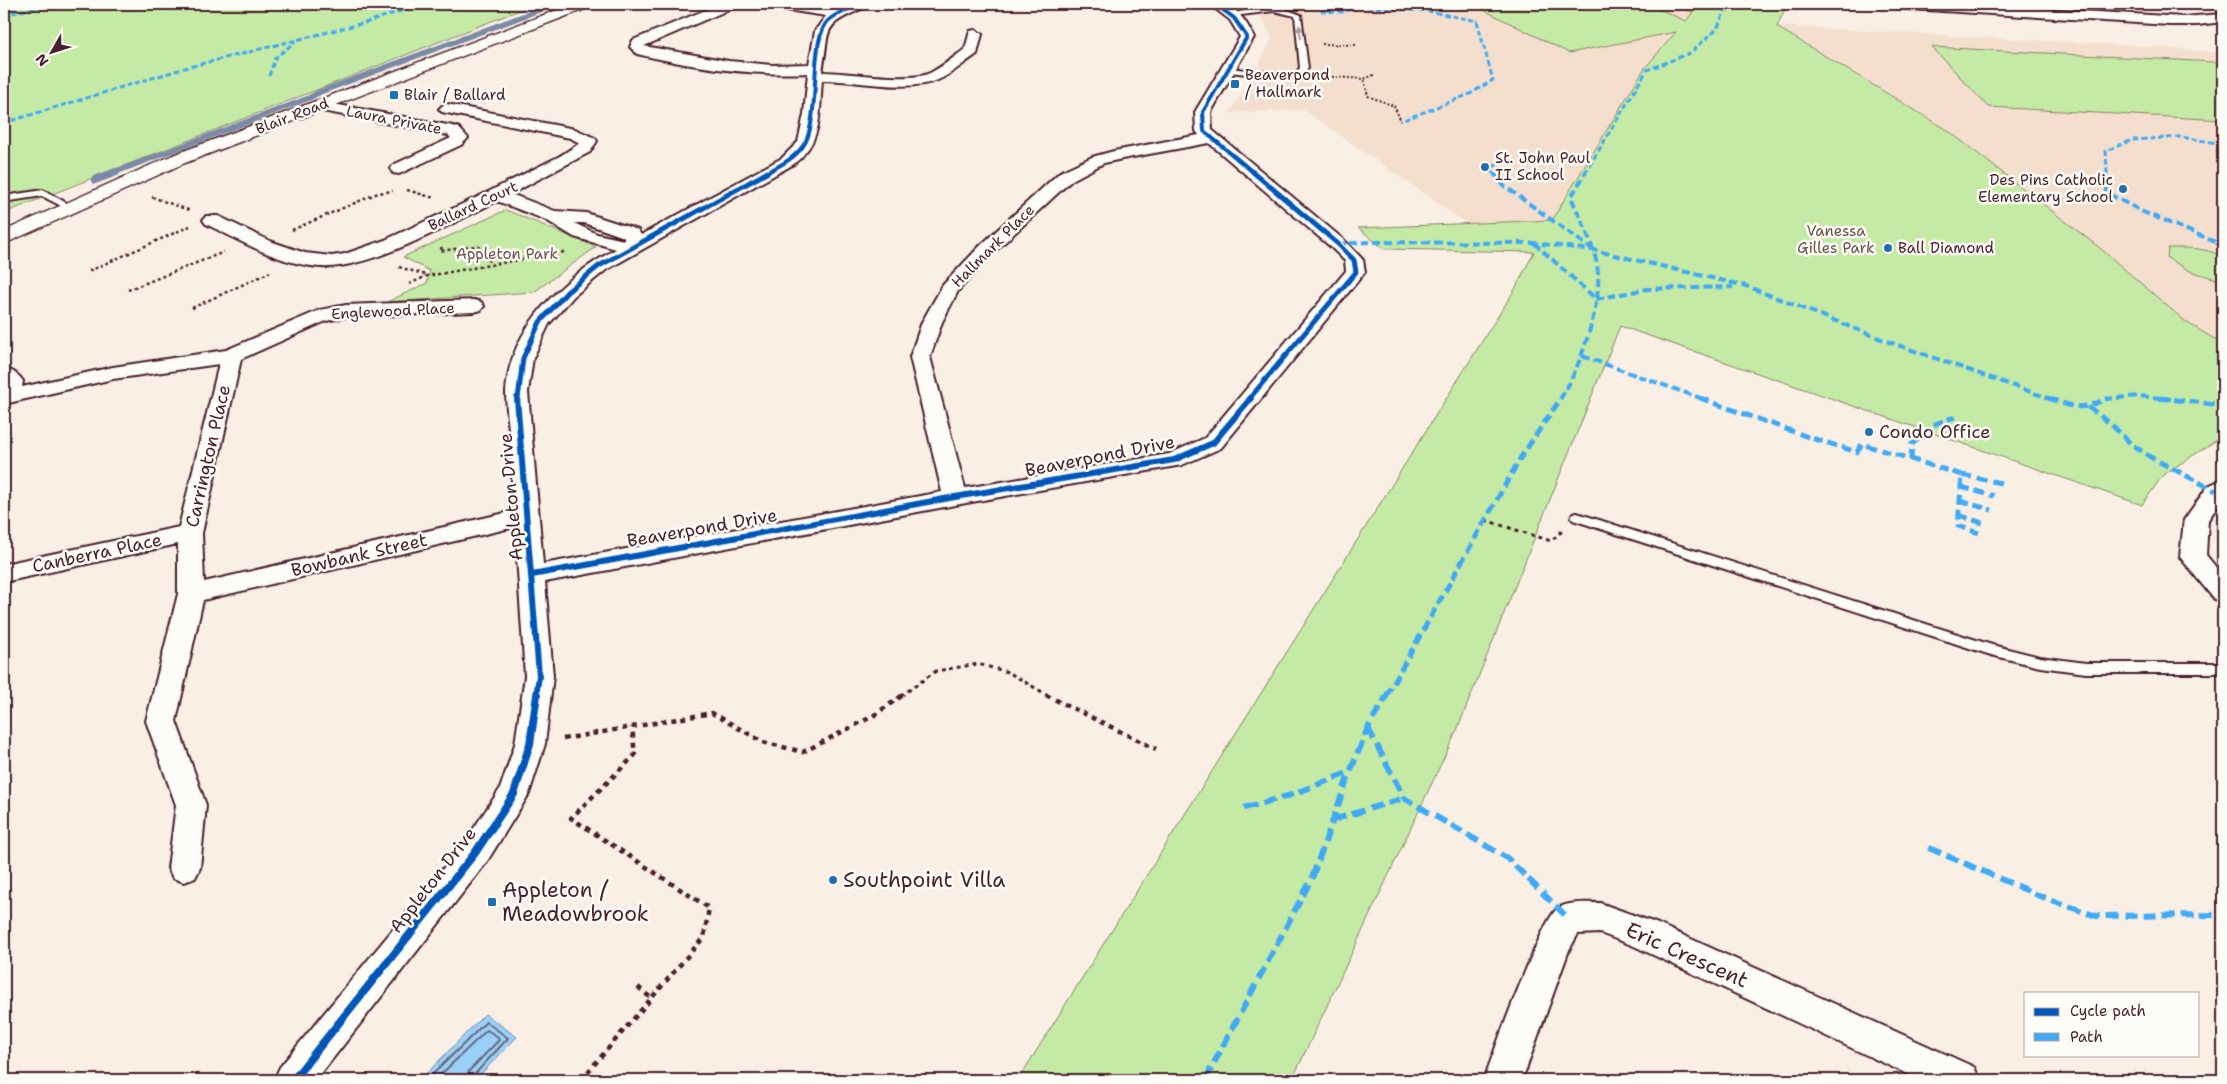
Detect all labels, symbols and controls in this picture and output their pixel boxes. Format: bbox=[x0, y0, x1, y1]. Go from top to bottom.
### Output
one-way arrow bbox=[1296, 23, 1304, 39]
north arrow bbox=[28, 28, 78, 78]
text: N bbox=[31, 50, 52, 70]
place label: Beaverpond / Hallmark bbox=[1245, 65, 1330, 102]
marker: Beaverpond / Hallmark bbox=[1229, 78, 1241, 90]
place label: Blair / Ballard bbox=[404, 85, 506, 105]
marker: Blair / Ballard bbox=[388, 89, 400, 101]
street label: Blair Road bbox=[253, 93, 332, 139]
street label: Laura Private bbox=[345, 101, 443, 139]
place label: St. John Paul II School bbox=[1495, 148, 1591, 185]
marker: St. John Paul II School bbox=[1479, 161, 1491, 173]
place label: Des Pins Catholic Elementary School bbox=[1978, 170, 2113, 207]
street label: Ballard Court bbox=[425, 176, 521, 236]
marker: Des Pins Catholic Elementary School bbox=[2117, 183, 2129, 195]
street label: Hallmark Place bbox=[947, 200, 1039, 292]
park label: Vanessa Gilles Park bbox=[1797, 221, 1875, 258]
place label: Ball Diamond bbox=[1898, 238, 1994, 258]
marker: Ball Diamond bbox=[1882, 242, 1894, 254]
park label: Appleton Park bbox=[456, 244, 558, 264]
street label: Englewood Place bbox=[331, 298, 455, 324]
street label: Carrington Place bbox=[180, 382, 236, 530]
place label: Condo Office bbox=[1879, 420, 1990, 444]
marker: Condo Office bbox=[1863, 426, 1875, 438]
street label: Beaverpond Drive bbox=[1023, 430, 1177, 482]
street label: Appleton Drive bbox=[493, 432, 529, 562]
street label: Beaverpond Drive bbox=[625, 503, 779, 553]
street label: Canberra Place bbox=[30, 528, 164, 578]
street label: Bowbank Street bbox=[289, 528, 430, 582]
street label: Appleton Drive bbox=[384, 822, 482, 938]
place label: Southpoint Villa bbox=[843, 866, 1005, 894]
marker: Southpoint Villa bbox=[827, 874, 839, 886]
place label: Appleton / Meadowbrook bbox=[502, 876, 649, 928]
marker: Appleton / Meadowbrook bbox=[486, 896, 498, 908]
street label: Eric Crescent bbox=[1621, 916, 1753, 994]
legend bbox=[2024, 992, 2200, 1056]
text: Cycle path bbox=[2070, 1001, 2146, 1021]
text: Path bbox=[2070, 1027, 2103, 1047]

